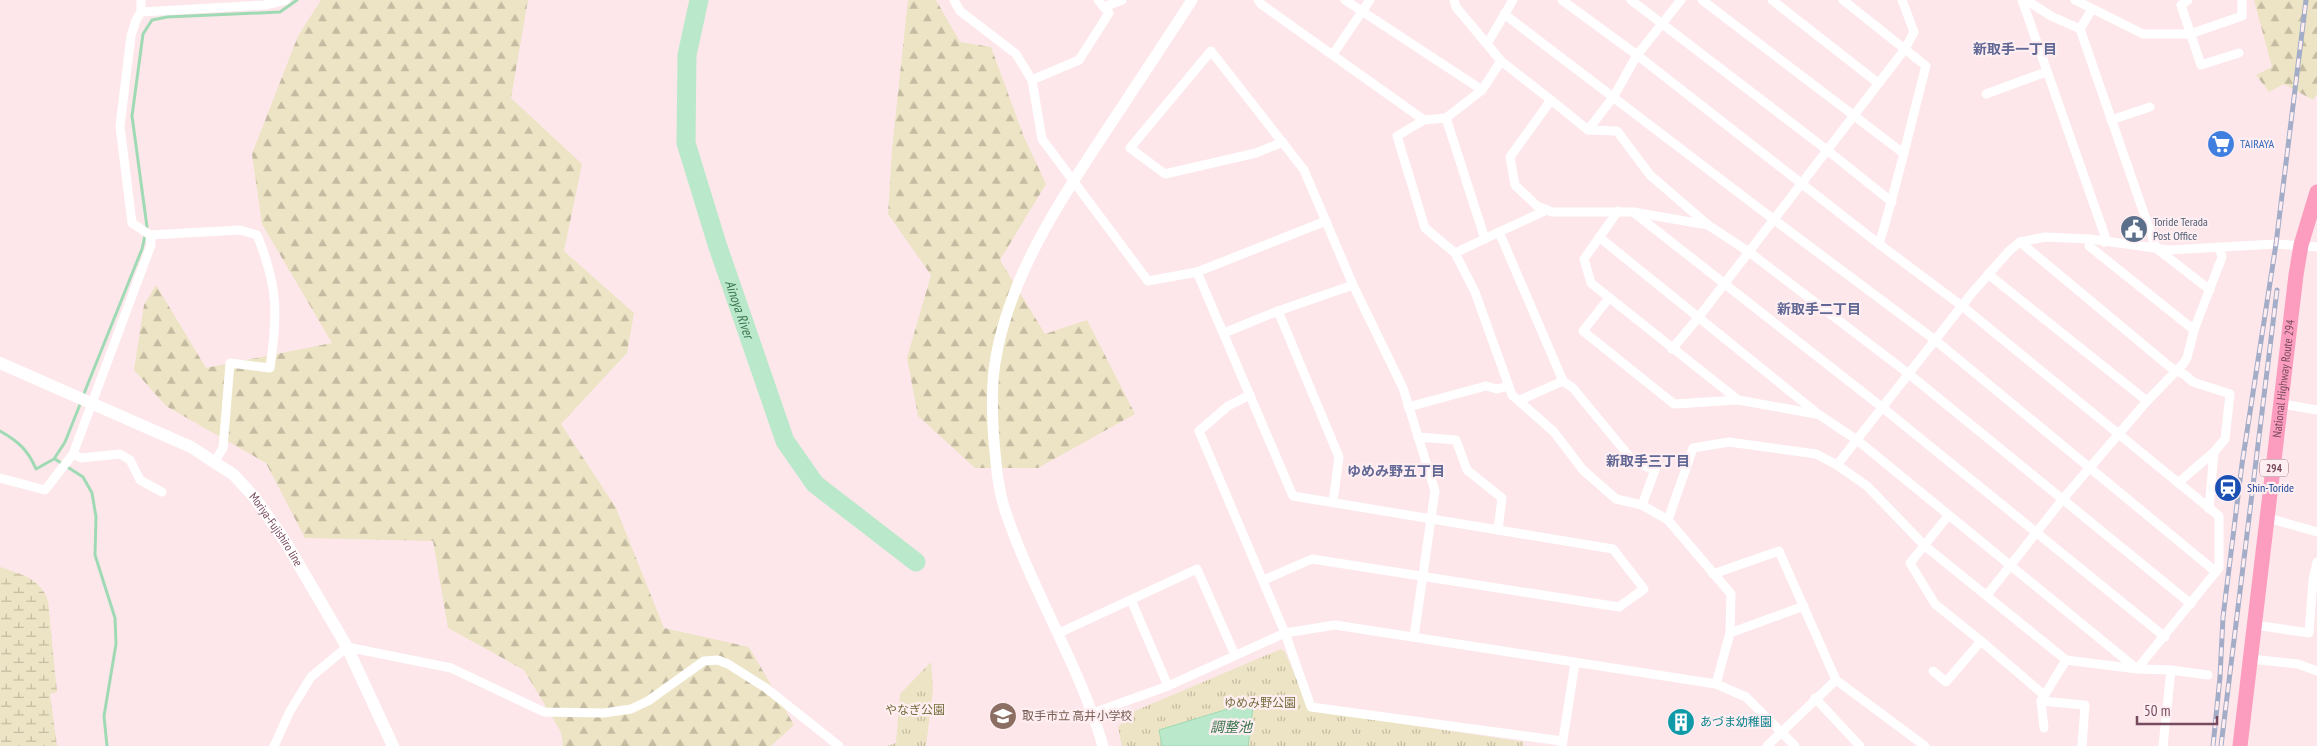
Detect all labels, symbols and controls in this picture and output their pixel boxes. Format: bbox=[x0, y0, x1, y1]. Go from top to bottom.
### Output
district label: 新取手一丁目 bbox=[1973, 40, 2057, 58]
supermarket icon: TAIRAYA bbox=[2206, 129, 2236, 159]
place label: TAIRAYA bbox=[2240, 136, 2274, 151]
public building icon: Toride Terada Post Office bbox=[2119, 214, 2149, 244]
place label: Toride Terada Post Office bbox=[2153, 214, 2208, 243]
water label: Ainoya River bbox=[721, 278, 759, 343]
district label: 新取手二丁目 bbox=[1777, 300, 1861, 318]
street label: National Highway Route 294 bbox=[2269, 318, 2298, 438]
district label: 新取手三丁目 bbox=[1606, 452, 1690, 470]
road number: 294 bbox=[2260, 459, 2288, 476]
district label: ゆめみ野五丁目 bbox=[1347, 462, 1445, 480]
station icon: Shin-Toride bbox=[2213, 473, 2243, 503]
place label: Shin-Toride bbox=[2247, 480, 2294, 495]
street label: Moriya-Fujishiro line bbox=[247, 489, 306, 569]
scale bar bbox=[2137, 694, 2217, 726]
park label: ゆめみ野公園 bbox=[1224, 695, 1296, 710]
school or university icon: 取手市立 高井小学校 bbox=[988, 701, 1018, 731]
text: 50 m bbox=[2144, 701, 2170, 720]
park label: やなぎ公園 bbox=[885, 702, 945, 717]
building icon: あづま幼稚園 bbox=[1666, 707, 1696, 737]
place label: 取手市立 高井小学校 bbox=[1022, 708, 1133, 723]
place label: あづま幼稚園 bbox=[1700, 714, 1772, 729]
water label: 調整池 bbox=[1210, 718, 1254, 736]

